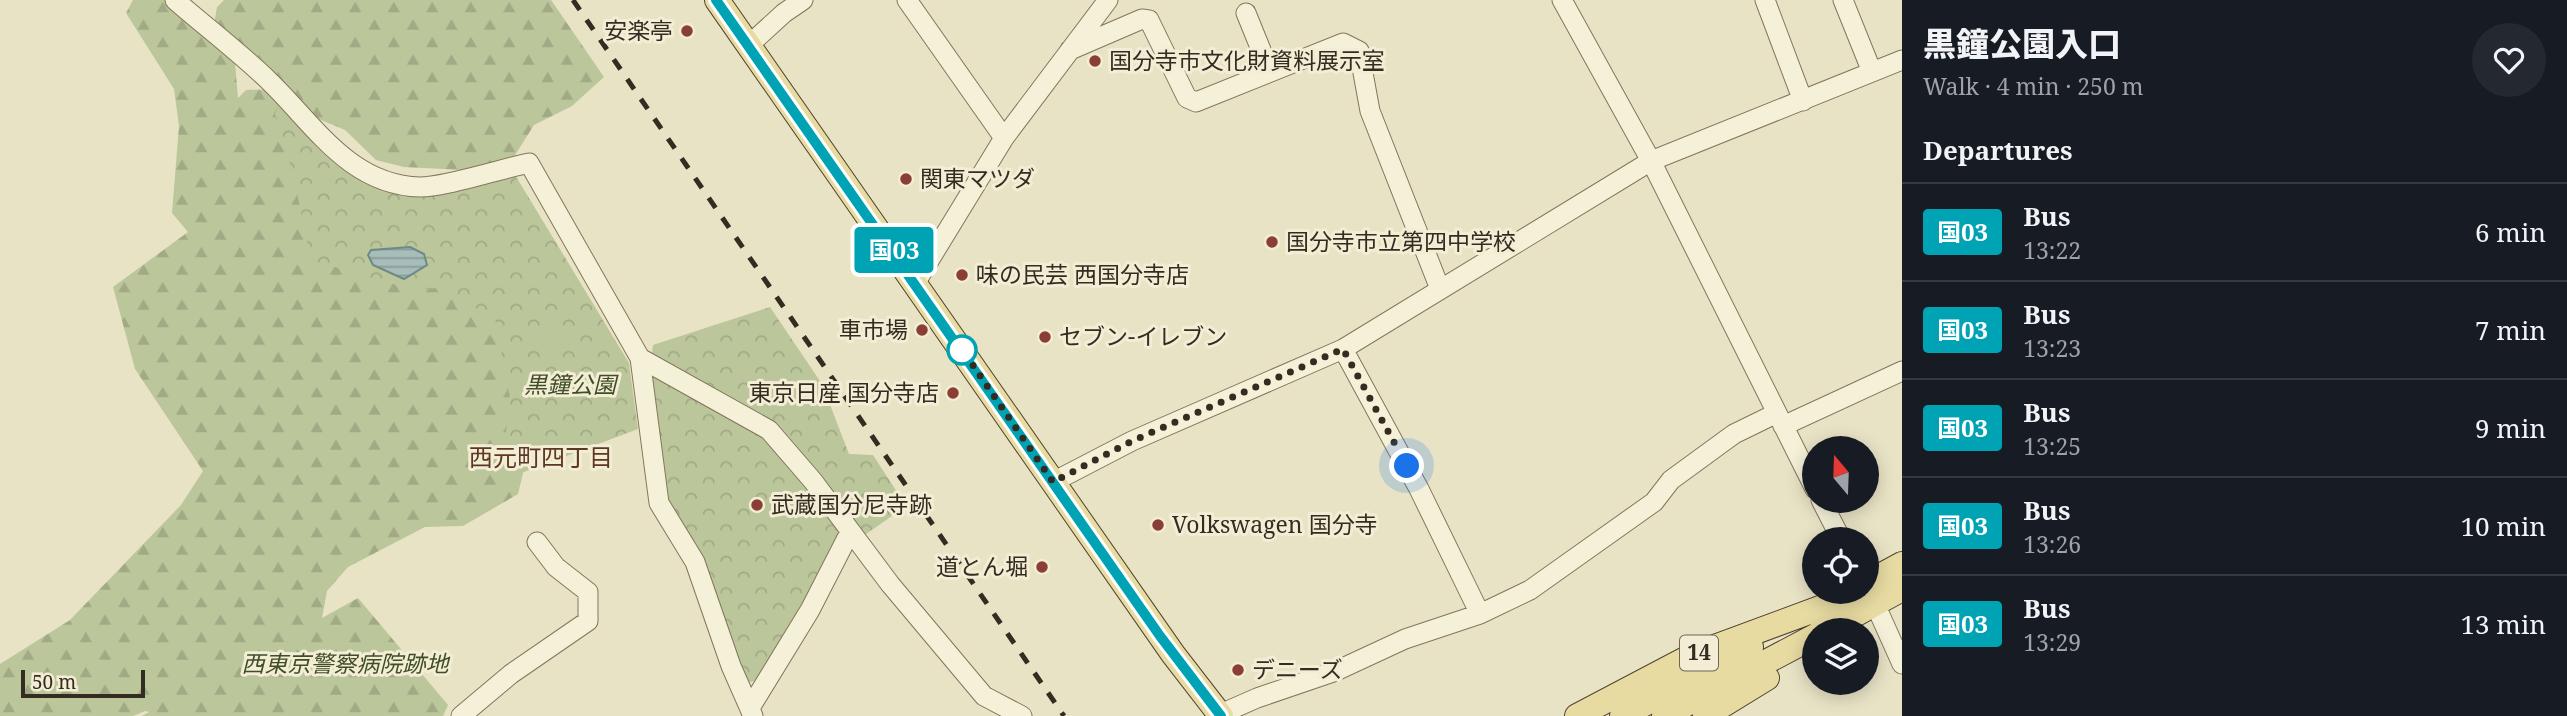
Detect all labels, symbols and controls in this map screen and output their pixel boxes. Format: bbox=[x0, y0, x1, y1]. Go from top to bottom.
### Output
place label: 安楽亭 bbox=[604, 14, 673, 46]
text: 黒鐘公園入口 bbox=[1923, 21, 2121, 66]
marker: 安楽亭 bbox=[679, 23, 695, 39]
button: heart bbox=[2472, 23, 2546, 97]
place label: 国分寺市文化財資料展示室 bbox=[1109, 44, 1385, 76]
marker: 国分寺市文化財資料展示室 bbox=[1087, 53, 1103, 69]
text: Walk · 4 min · 250 m bbox=[1923, 70, 2143, 102]
text: Departures bbox=[1923, 132, 2073, 168]
place label: 関東マツダ bbox=[920, 162, 1035, 194]
marker: 関東マツダ bbox=[898, 171, 914, 187]
text: Bus bbox=[2023, 198, 2070, 234]
text: 6 min bbox=[2475, 214, 2546, 250]
text: 国03 bbox=[1937, 215, 1988, 248]
place label: 国分寺市立第四中学校 bbox=[1286, 225, 1516, 257]
line badge: 国03 bbox=[854, 227, 934, 273]
text: 国03 bbox=[868, 233, 920, 266]
marker: 国分寺市立第四中学校 bbox=[1264, 234, 1280, 250]
text: 13:22 bbox=[2023, 234, 2081, 266]
place label: 味の民芸 西国分寺店 bbox=[976, 258, 1189, 290]
marker: 味の民芸 西国分寺店 bbox=[954, 267, 970, 283]
text: Bus bbox=[2023, 296, 2070, 332]
text: 7 min bbox=[2475, 312, 2546, 348]
place label: 車市場 bbox=[839, 313, 908, 345]
text: 国03 bbox=[1937, 313, 1988, 346]
place label: セブン-イレブン bbox=[1059, 320, 1227, 352]
marker: 車市場 bbox=[914, 322, 930, 338]
marker: セブン-イレブン bbox=[1037, 329, 1053, 345]
text: 13:23 bbox=[2023, 332, 2081, 364]
unlabelled marker bbox=[947, 335, 977, 365]
park label: 黒鐘公園 bbox=[524, 368, 619, 400]
place label: 東京日産 国分寺店 bbox=[749, 376, 939, 408]
marker: 東京日産 国分寺店 bbox=[945, 385, 961, 401]
text: Bus bbox=[2023, 394, 2070, 430]
text: 9 min bbox=[2475, 410, 2546, 446]
text: 国03 bbox=[1937, 411, 1988, 444]
text: 13:25 bbox=[2023, 430, 2081, 462]
north arrow bbox=[1802, 436, 1880, 513]
map controls bbox=[1802, 436, 1879, 695]
district label: 西元町四丁目 bbox=[469, 440, 613, 473]
your location bbox=[1389, 448, 1424, 483]
place label: 武蔵国分尼寺跡 bbox=[771, 488, 932, 520]
text: Bus bbox=[2023, 492, 2070, 528]
marker: 武蔵国分尼寺跡 bbox=[749, 497, 765, 513]
place label: Volkswagen 国分寺 bbox=[1172, 508, 1378, 540]
text: 10 min bbox=[2461, 508, 2546, 544]
text: 国03 bbox=[1937, 509, 1988, 542]
marker: Volkswagen 国分寺 bbox=[1150, 517, 1166, 533]
button: locate bbox=[1802, 527, 1879, 604]
text: 13:26 bbox=[2023, 528, 2081, 560]
place label: 道とん堀 bbox=[936, 550, 1028, 582]
marker: 道とん堀 bbox=[1034, 559, 1050, 575]
text: Bus bbox=[2023, 590, 2070, 626]
text: 13 min bbox=[2461, 606, 2546, 642]
text: 国03 bbox=[1937, 607, 1988, 640]
button: layers bbox=[1802, 618, 1879, 695]
text: 13:29 bbox=[2023, 626, 2081, 658]
road number: 14 bbox=[1680, 636, 1718, 670]
park label: 西東京警察病院跡地 bbox=[242, 647, 451, 679]
place label: デニーズ bbox=[1252, 653, 1343, 685]
marker: デニーズ bbox=[1230, 662, 1246, 678]
scale bar bbox=[21, 667, 145, 699]
text: 50 m bbox=[32, 669, 76, 695]

